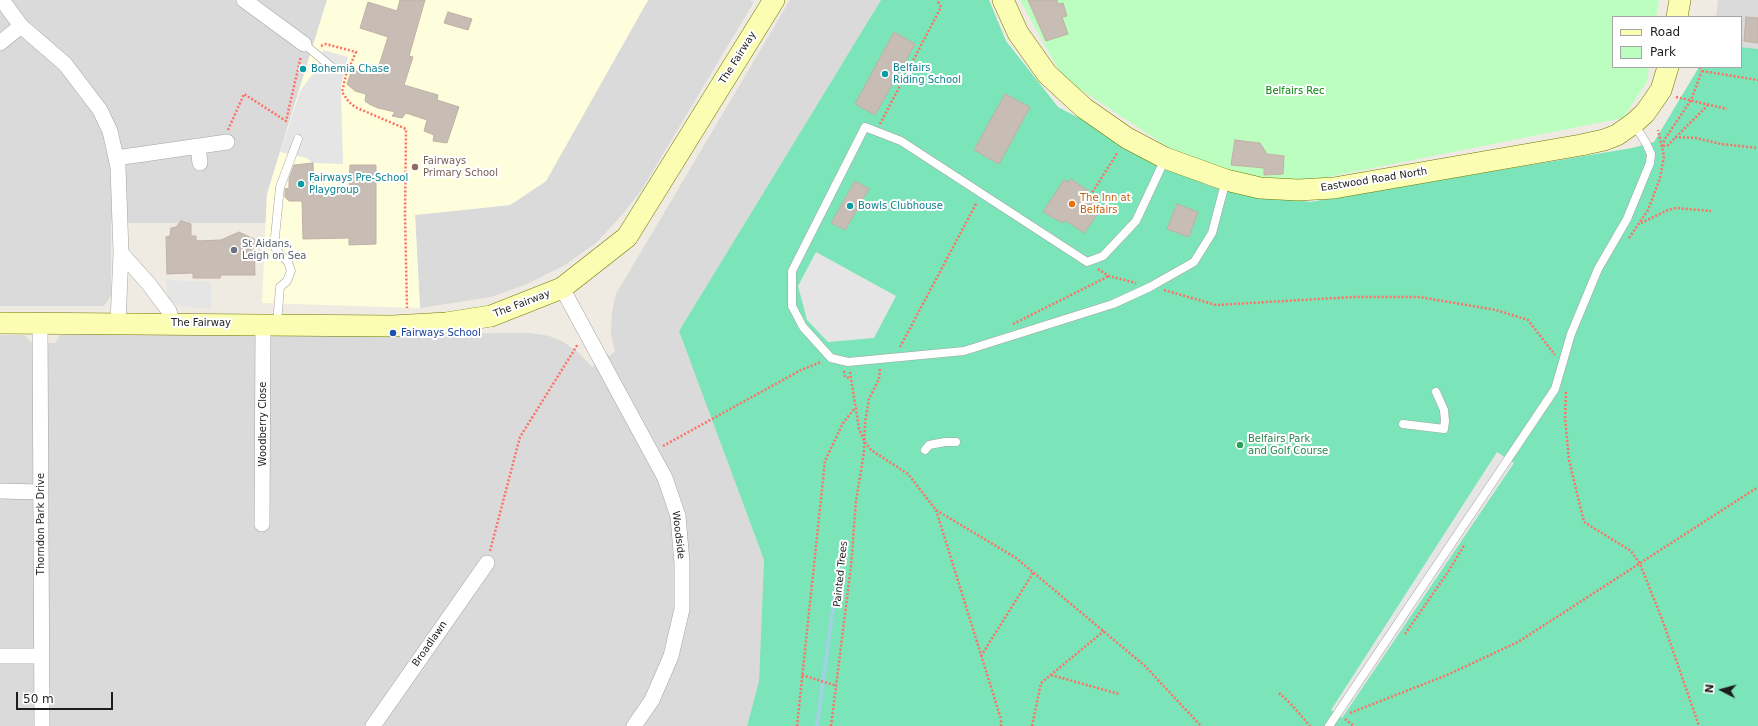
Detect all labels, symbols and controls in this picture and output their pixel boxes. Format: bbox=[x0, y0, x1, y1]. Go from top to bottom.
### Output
legend bbox=[1612, 16, 1742, 68]
text: Road bbox=[1650, 25, 1680, 39]
street label: The Fairway bbox=[717, 29, 759, 87]
text: Park bbox=[1650, 45, 1676, 59]
place label: Belfairs Riding School bbox=[893, 62, 961, 86]
place label: Bohemia Chase bbox=[311, 63, 389, 75]
marker: Bohemia Chase bbox=[298, 64, 308, 74]
marker: Belfairs Riding School bbox=[880, 69, 890, 79]
park label: Belfairs Rec bbox=[1266, 85, 1324, 97]
place label: Fairways Primary School bbox=[423, 155, 498, 178]
marker: Fairways Primary School bbox=[410, 162, 420, 172]
street label: Eastwood Road North bbox=[1320, 166, 1428, 194]
place label: Fairways Pre-School Playgroup bbox=[309, 172, 408, 196]
marker: Fairways Pre-School Playgroup bbox=[296, 179, 306, 189]
place label: The Inn at Belfairs bbox=[1080, 192, 1131, 216]
marker: The Inn at Belfairs bbox=[1067, 199, 1077, 209]
place label: Bowls Clubhouse bbox=[858, 200, 943, 212]
marker: Bowls Clubhouse bbox=[845, 201, 855, 211]
place label: St Aidans, Leigh on Sea bbox=[242, 238, 306, 262]
marker: St Aidans, Leigh on Sea bbox=[229, 245, 239, 255]
street label: The Fairway bbox=[492, 288, 552, 320]
street label: The Fairway bbox=[171, 317, 231, 329]
place label: Fairways School bbox=[401, 327, 481, 339]
marker: Fairways School bbox=[388, 328, 398, 338]
street label: Woodberry Close bbox=[257, 382, 269, 466]
place label: Belfairs Park and Golf Course bbox=[1248, 433, 1328, 456]
marker: Belfairs Park and Golf Course bbox=[1235, 440, 1245, 450]
street label: Thorndon Park Drive bbox=[35, 473, 47, 575]
street label: Woodside bbox=[669, 510, 687, 560]
street label: Painted Trees bbox=[832, 540, 850, 608]
street label: Broadlawn bbox=[410, 619, 450, 669]
north arrow bbox=[1702, 670, 1742, 710]
text: N bbox=[1703, 683, 1717, 694]
scale bar bbox=[18, 684, 115, 710]
text: 50 m bbox=[23, 692, 54, 706]

